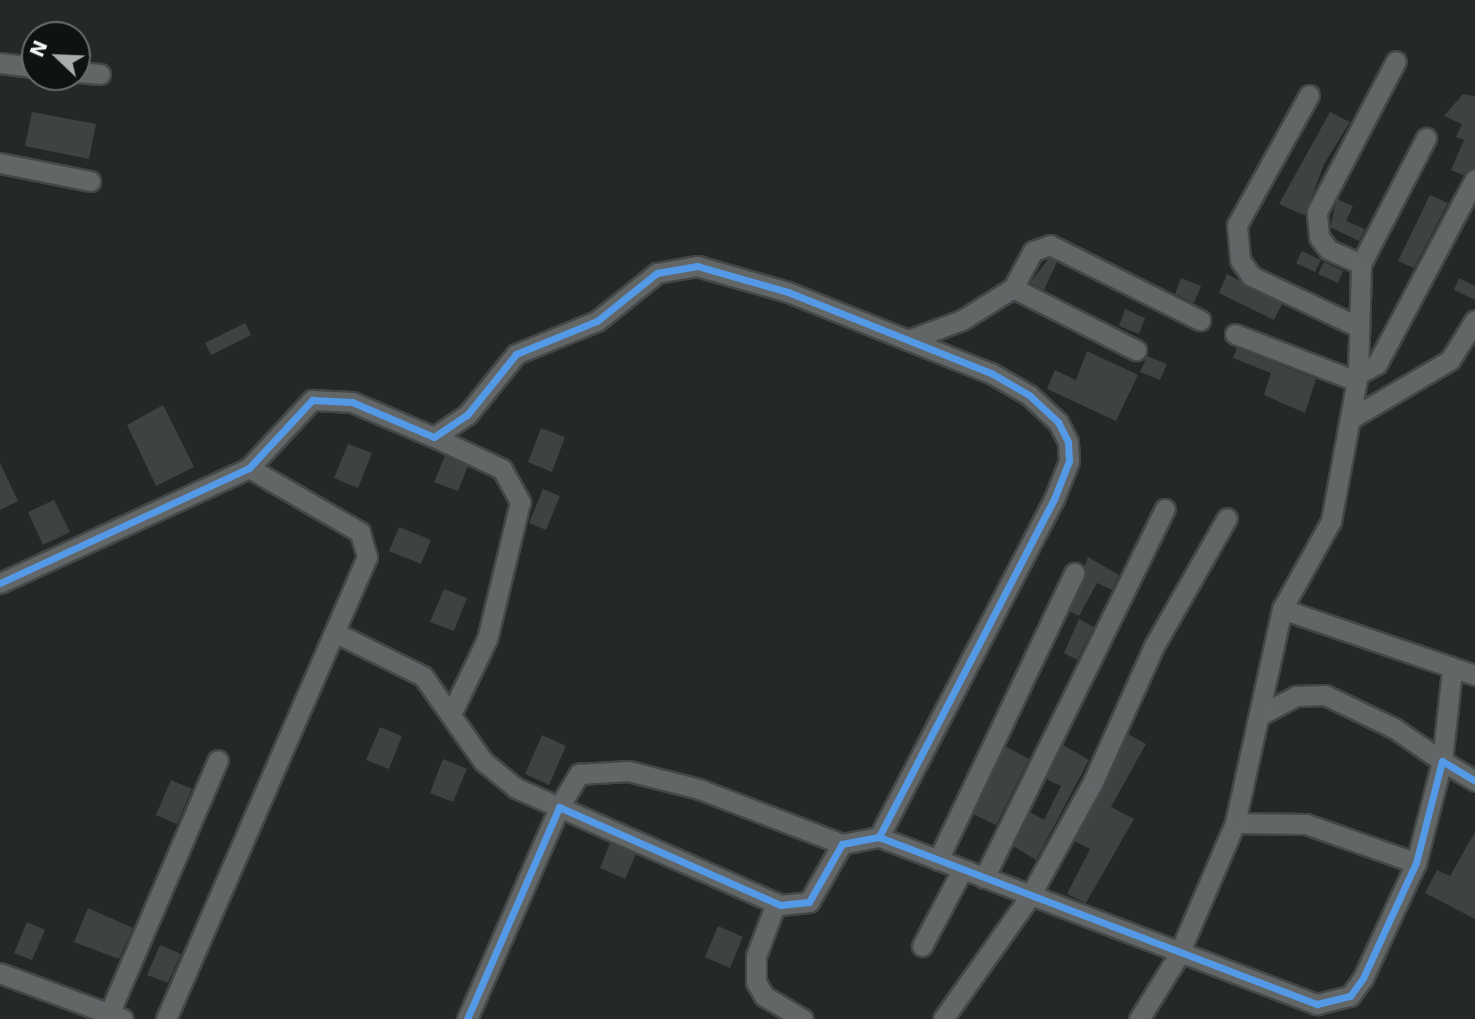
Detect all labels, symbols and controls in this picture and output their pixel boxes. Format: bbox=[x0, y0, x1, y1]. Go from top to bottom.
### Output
north arrow bbox=[21, 21, 91, 91]
text: N bbox=[25, 37, 52, 60]

